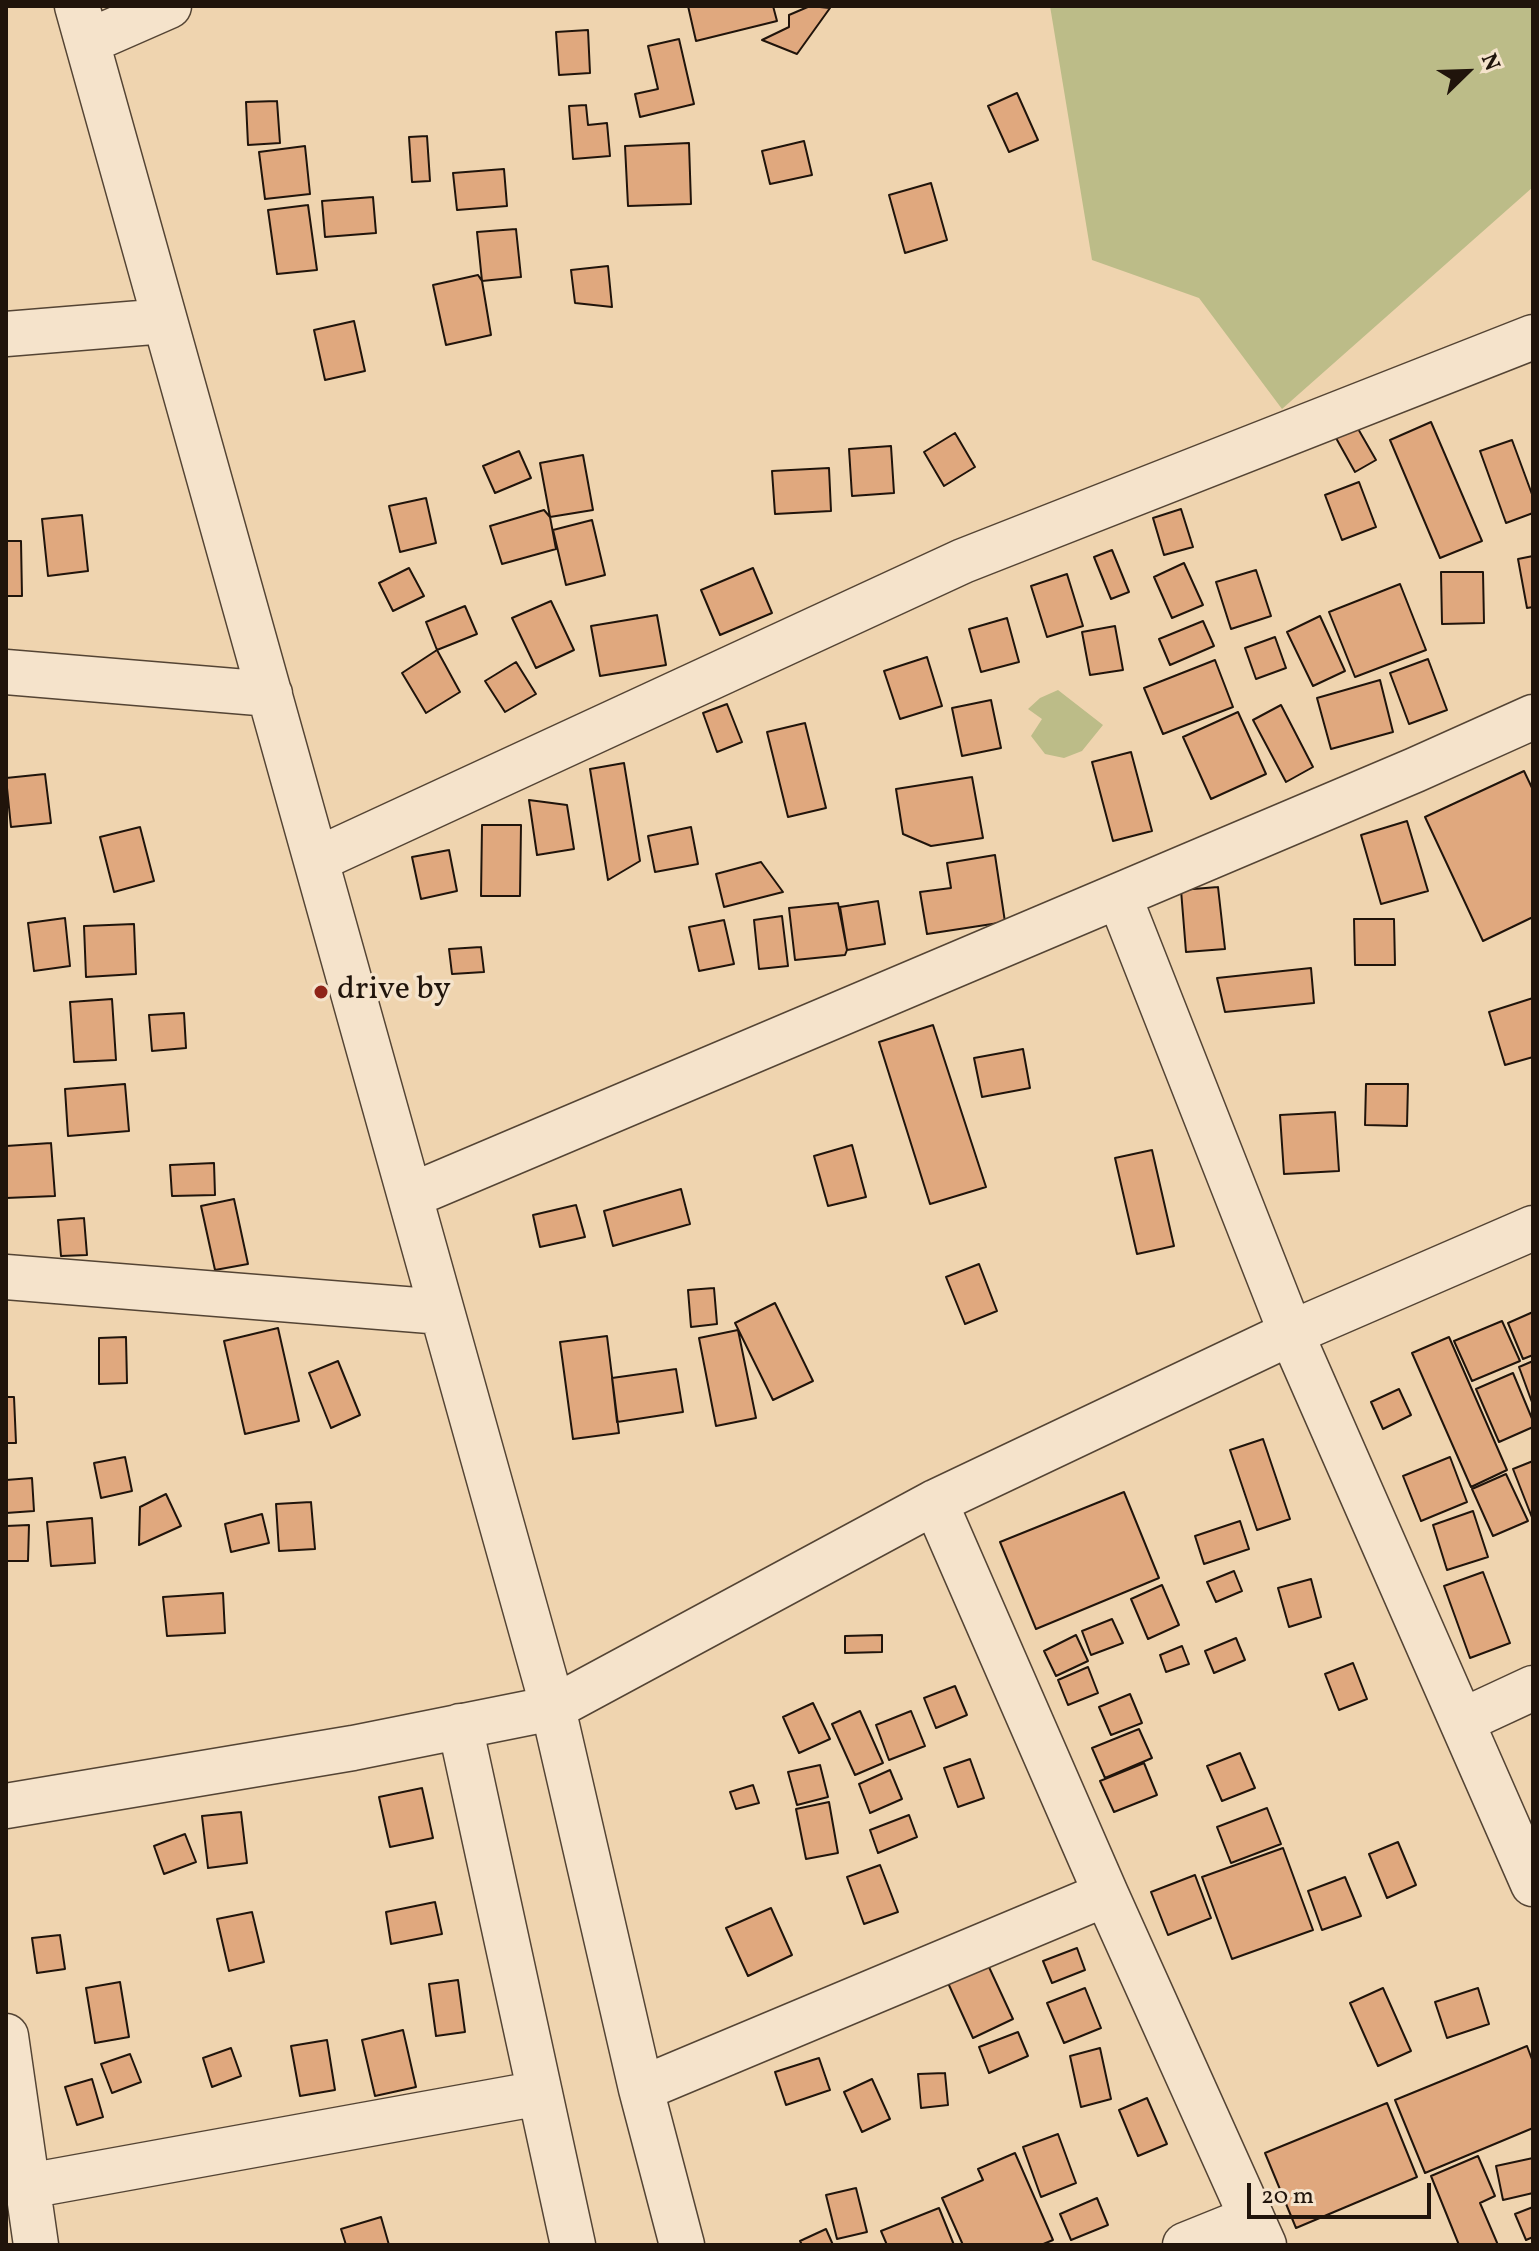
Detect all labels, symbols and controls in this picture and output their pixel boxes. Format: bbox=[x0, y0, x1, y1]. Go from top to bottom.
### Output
north arrow bbox=[1427, 32, 1507, 112]
text: N bbox=[1472, 49, 1507, 76]
place label: drive by bbox=[337, 973, 451, 1011]
marker: drive by bbox=[312, 983, 330, 1001]
scale bar bbox=[1251, 2167, 1435, 2217]
text: 20 m bbox=[1261, 2180, 1314, 2214]

